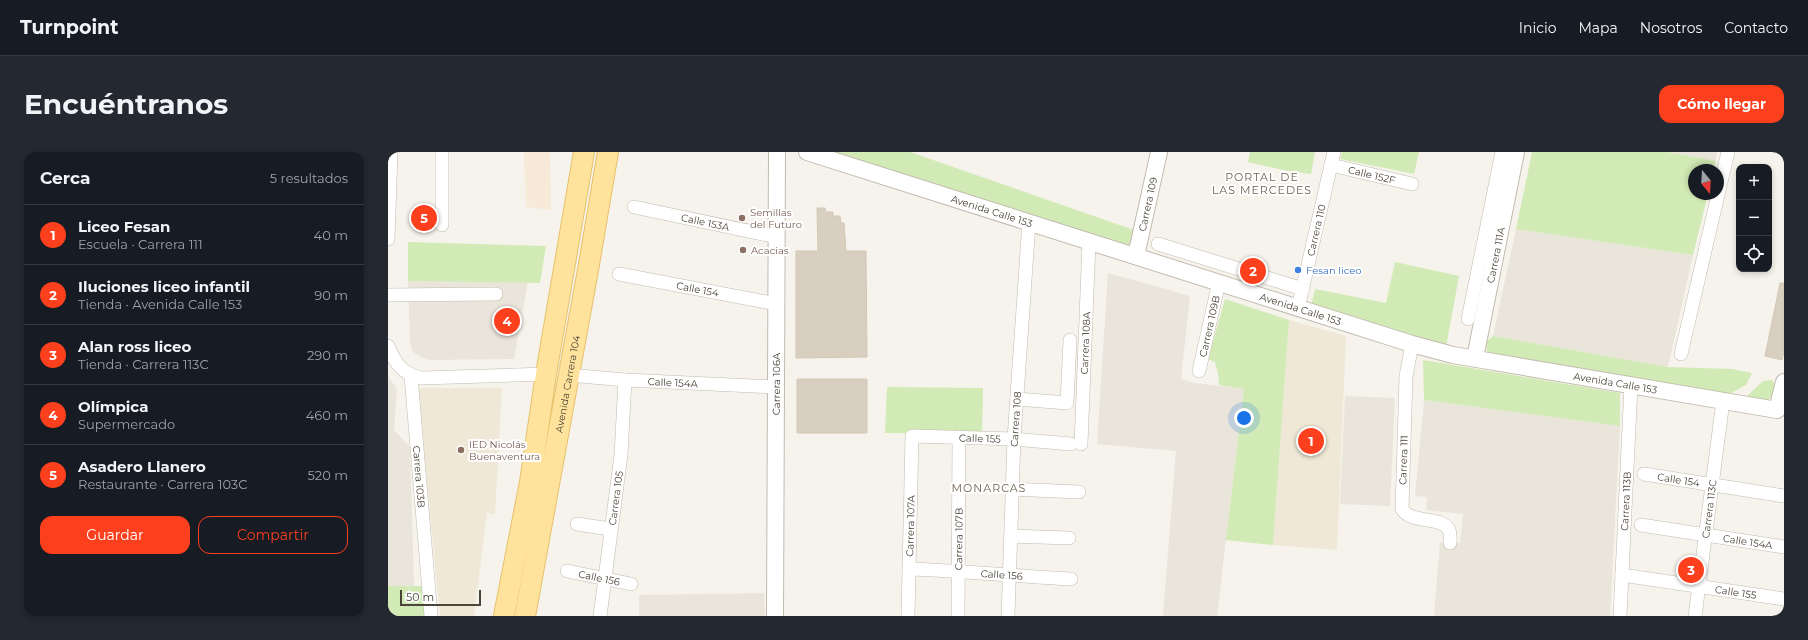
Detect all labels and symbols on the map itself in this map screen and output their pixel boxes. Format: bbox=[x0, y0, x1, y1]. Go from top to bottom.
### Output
street label: Calle 152F bbox=[1347, 163, 1397, 187]
north arrow bbox=[1688, 164, 1724, 200]
district label: PORTAL DE LAS MERCEDES bbox=[1212, 170, 1312, 197]
street label: Carrera 109 bbox=[1136, 176, 1160, 233]
street label: Avenida Calle 153 bbox=[949, 192, 1035, 230]
pin: 5 bbox=[411, 203, 437, 233]
street label: Carrera 110 bbox=[1304, 203, 1329, 257]
place label: Semillas del Futuro bbox=[750, 206, 802, 231]
street label: Calle 153A bbox=[680, 211, 732, 234]
marker: Semillas del Futuro bbox=[737, 213, 747, 223]
street label: Carrera 111A bbox=[1484, 225, 1508, 284]
place label: Acacias bbox=[751, 244, 789, 257]
marker: Acacias bbox=[738, 245, 748, 255]
pin: 2 bbox=[1240, 256, 1266, 286]
place label: Fesan liceo bbox=[1306, 264, 1362, 277]
marker: Fesan liceo bbox=[1293, 265, 1303, 275]
street label: Calle 154 bbox=[675, 279, 720, 300]
street label: Avenida Calle 153 bbox=[1258, 290, 1343, 328]
street label: Carrera 109B bbox=[1196, 294, 1223, 358]
pin: 4 bbox=[494, 306, 520, 336]
street label: Carrera 108A bbox=[1078, 311, 1093, 375]
street label: Avenida Carrera 104 bbox=[553, 334, 583, 434]
street label: Carrera 106A bbox=[770, 352, 783, 415]
street label: Avenida Calle 153 bbox=[1572, 370, 1659, 397]
street label: Calle 154A bbox=[647, 375, 699, 390]
street label: Carrera 108 bbox=[1008, 391, 1024, 447]
your location bbox=[1234, 408, 1254, 428]
pin: 1 bbox=[1298, 426, 1324, 456]
street label: Calle 155 bbox=[959, 431, 1001, 446]
street label: Carrera 111 bbox=[1396, 435, 1411, 485]
place label: IED Nicolás Buenaventura bbox=[469, 438, 540, 463]
street label: Carrera 103B bbox=[410, 445, 428, 508]
marker: IED Nicolás Buenaventura bbox=[456, 445, 466, 455]
street label: Carrera 105 bbox=[606, 470, 626, 526]
street label: Calle 154 bbox=[1656, 470, 1701, 490]
street label: Carrera 113B bbox=[1618, 471, 1634, 531]
street label: Carrera 113C bbox=[1699, 479, 1720, 539]
district label: MONARCAS bbox=[952, 481, 1026, 495]
street label: Carrera 107A bbox=[903, 494, 918, 557]
street label: Carrera 107B bbox=[952, 508, 966, 570]
street label: Calle 154A bbox=[1722, 532, 1774, 552]
pin: 3 bbox=[1678, 555, 1704, 585]
street label: Calle 156 bbox=[577, 567, 621, 589]
street label: Calle 156 bbox=[980, 567, 1023, 583]
street label: Calle 155 bbox=[1714, 583, 1758, 602]
scale bar bbox=[400, 588, 481, 607]

